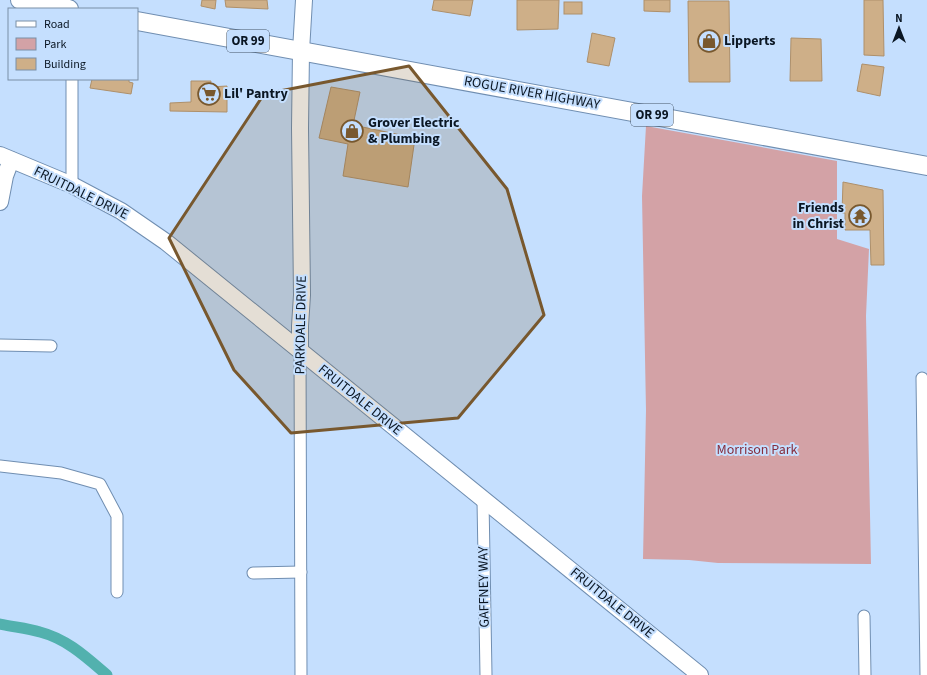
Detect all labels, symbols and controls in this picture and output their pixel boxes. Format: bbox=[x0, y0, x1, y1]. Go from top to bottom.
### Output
legend bbox=[8, 8, 138, 80]
north arrow bbox=[879, 8, 919, 48]
text: N bbox=[895, 11, 903, 26]
text: Road bbox=[44, 16, 70, 33]
shop icon: Lipperts bbox=[696, 28, 722, 54]
road number: OR 99 bbox=[227, 30, 269, 52]
place label: Lipperts bbox=[724, 31, 775, 51]
text: Park bbox=[44, 36, 66, 53]
text: Building bbox=[44, 56, 86, 73]
street label: ROGUE RIVER HIGHWAY bbox=[462, 71, 602, 115]
supermarket icon: Lil' Pantry bbox=[196, 81, 222, 107]
place label: Lil' Pantry bbox=[224, 84, 288, 104]
road number: OR 99 bbox=[631, 104, 673, 126]
place label: Grover Electric & Plumbing bbox=[368, 113, 460, 149]
shop icon: Grover Electric & Plumbing bbox=[339, 118, 365, 144]
street label: FRUITDALE DRIVE bbox=[30, 161, 132, 225]
place label: Friends in Christ bbox=[792, 198, 845, 234]
temple icon: Friends in Christ bbox=[847, 203, 873, 229]
street label: PARKDALE DRIVE bbox=[290, 275, 312, 375]
street label: FRUITDALE DRIVE bbox=[314, 360, 406, 440]
park label: Morrison Park bbox=[716, 440, 798, 460]
street label: GAFFNEY WAY bbox=[473, 546, 495, 628]
street label: FRUITDALE DRIVE bbox=[566, 563, 658, 643]

